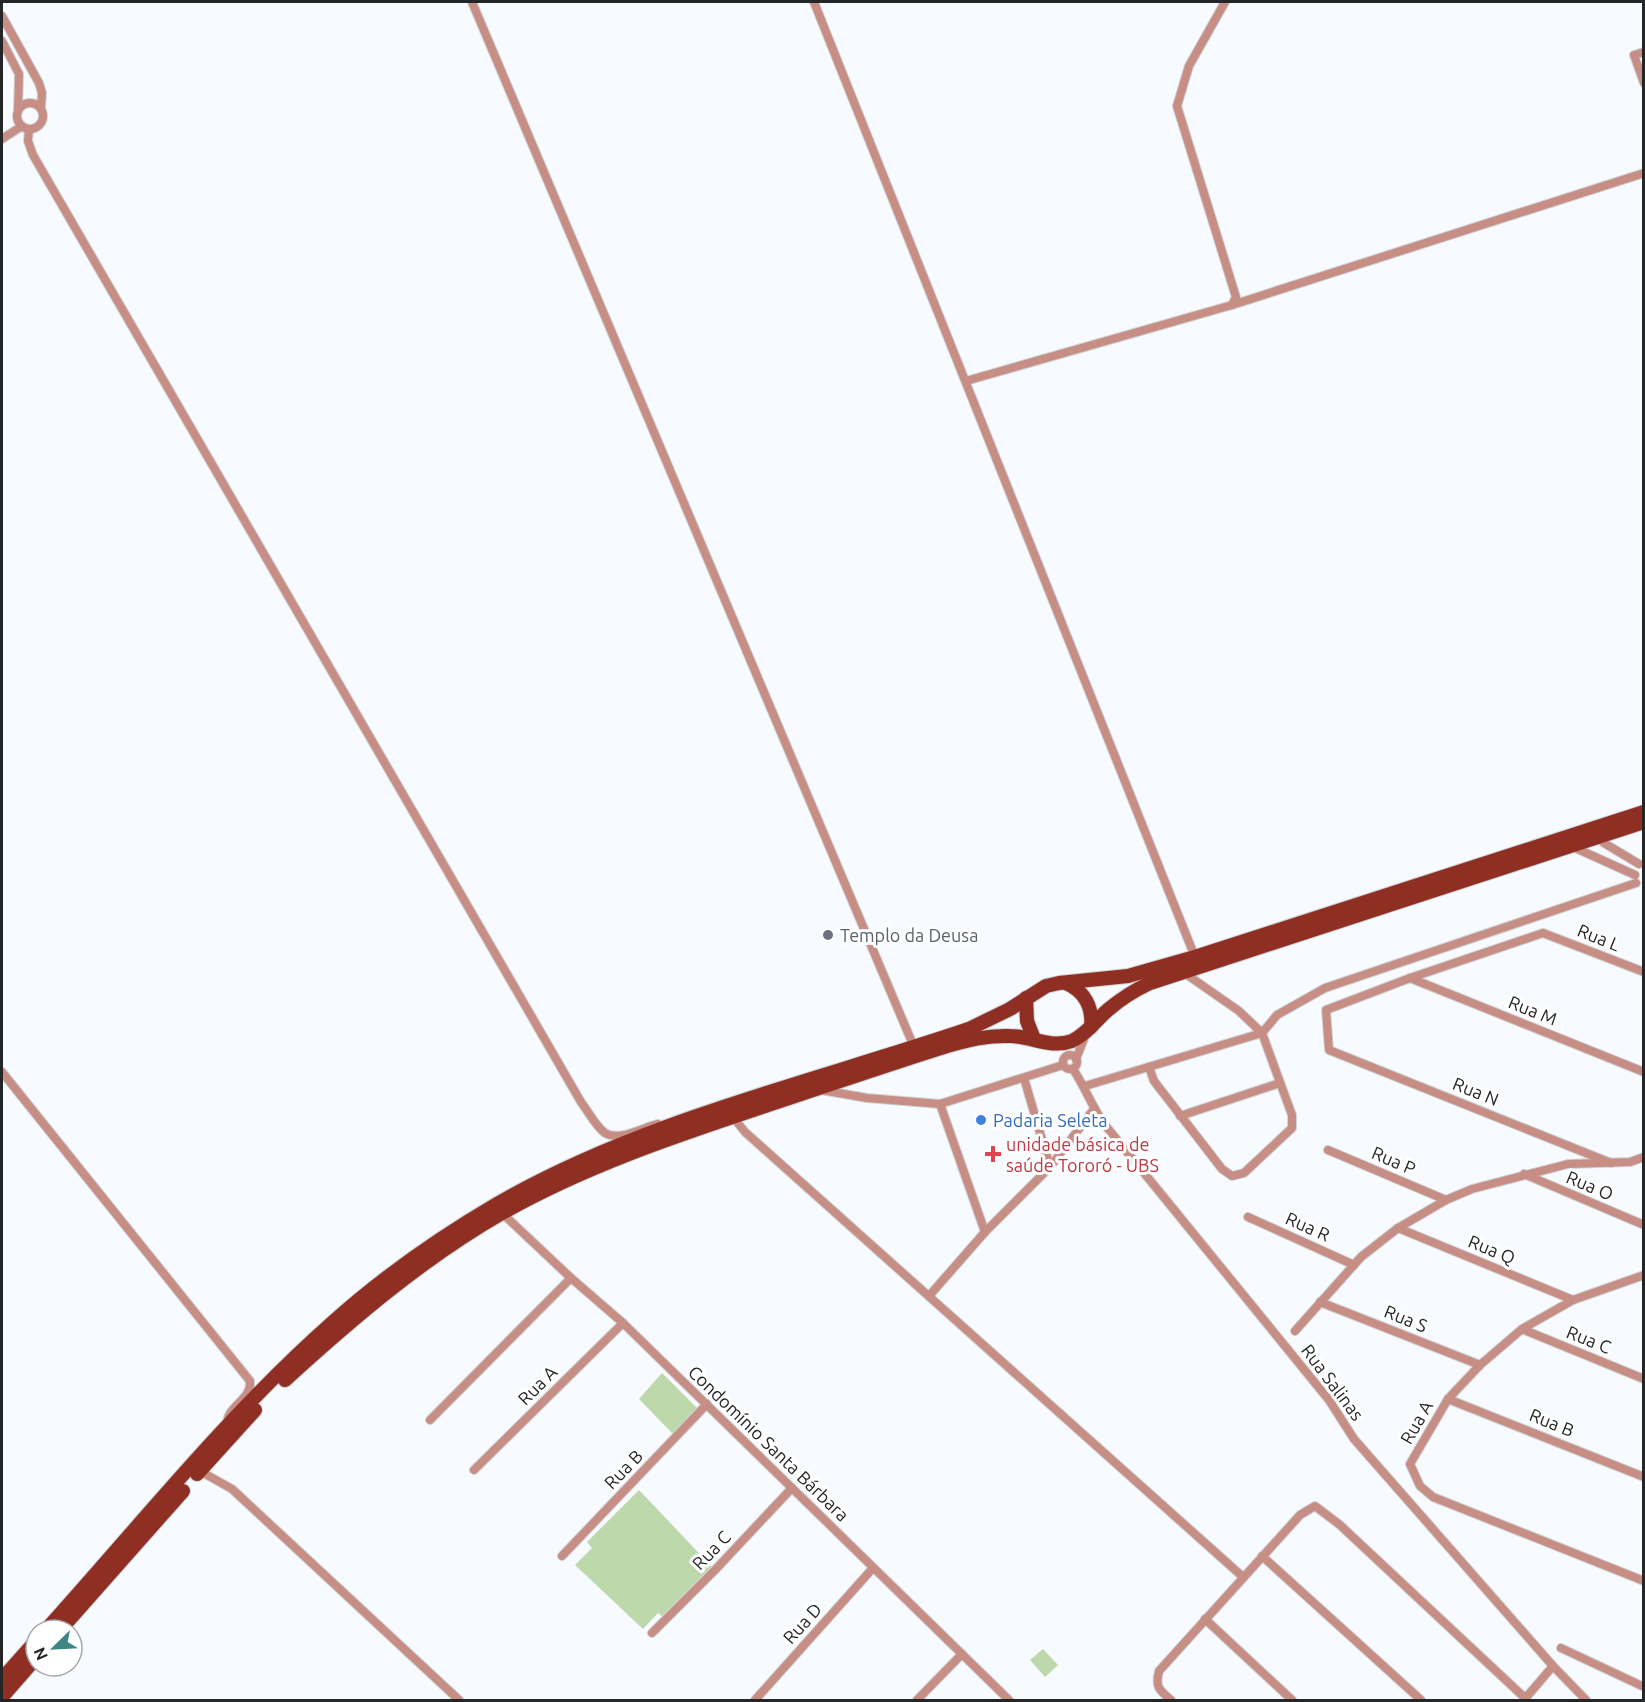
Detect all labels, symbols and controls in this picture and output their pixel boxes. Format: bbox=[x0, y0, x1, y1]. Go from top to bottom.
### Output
street label: Rua L bbox=[1575, 919, 1623, 955]
place label: Templo da Deusa bbox=[840, 925, 978, 945]
marker: Templo da Deusa bbox=[821, 928, 835, 942]
street label: Rua M bbox=[1506, 991, 1560, 1029]
street label: Rua N bbox=[1450, 1073, 1502, 1109]
place label: Padaria Seleta bbox=[993, 1110, 1108, 1130]
marker: Padaria Seleta bbox=[974, 1113, 988, 1127]
place label: unidade básica de saúde Tororó - UBS bbox=[1006, 1134, 1159, 1175]
street label: Rua P bbox=[1369, 1142, 1419, 1178]
marker: unidade básica de saúde Tororó - UBS bbox=[984, 1145, 1002, 1163]
street label: Rua O bbox=[1564, 1166, 1616, 1204]
street label: Rua R bbox=[1283, 1207, 1333, 1245]
street label: Rua Q bbox=[1465, 1231, 1518, 1268]
street label: Rua S bbox=[1382, 1300, 1430, 1336]
street label: Rua C bbox=[1564, 1321, 1614, 1357]
street label: Rua Salinas bbox=[1298, 1340, 1368, 1424]
street label: Rua A bbox=[513, 1361, 561, 1409]
street label: Condomínio Santa Bárbara bbox=[685, 1361, 853, 1525]
street label: Rua A bbox=[1396, 1397, 1436, 1447]
street label: Rua B bbox=[1527, 1404, 1577, 1440]
street label: Rua B bbox=[600, 1445, 646, 1493]
street label: Rua C bbox=[688, 1527, 734, 1573]
street label: Rua D bbox=[779, 1599, 825, 1647]
north arrow bbox=[24, 1618, 84, 1678]
text: N bbox=[30, 1645, 51, 1663]

